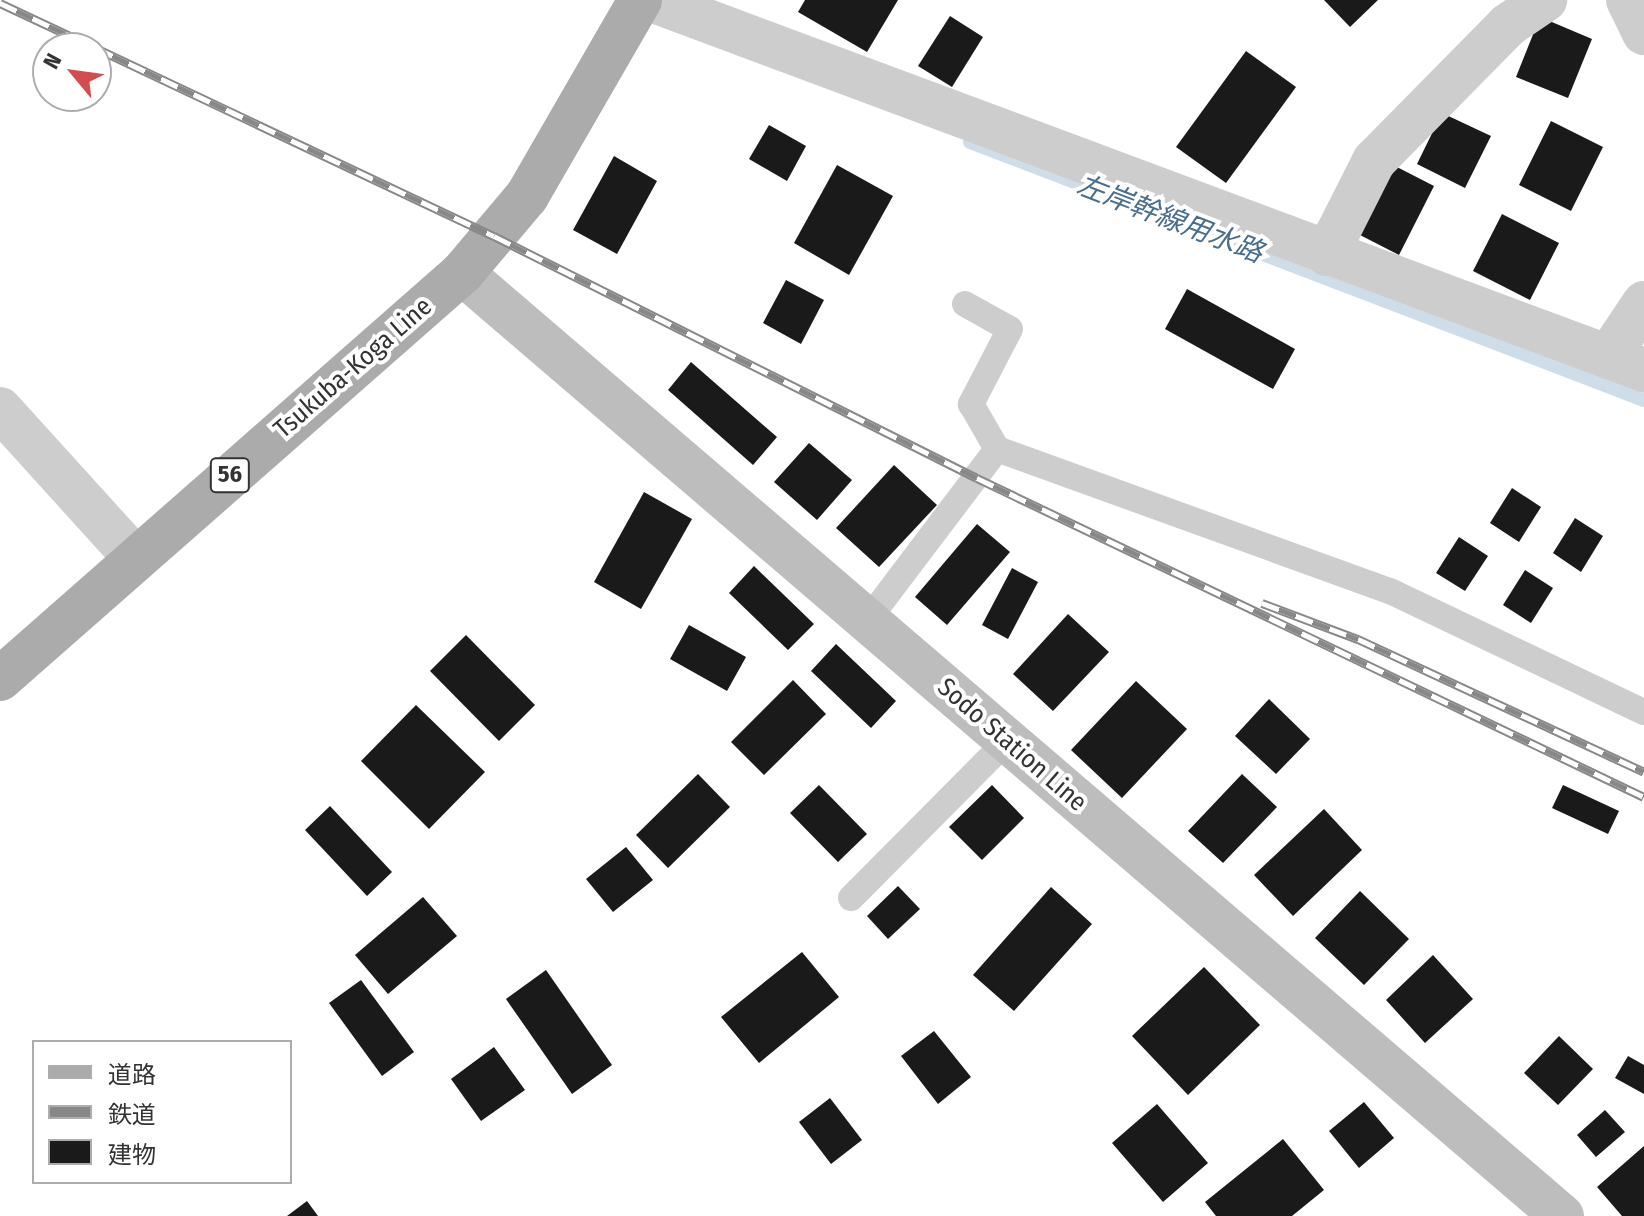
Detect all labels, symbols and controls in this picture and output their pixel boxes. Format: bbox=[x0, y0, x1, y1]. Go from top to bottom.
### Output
north arrow bbox=[32, 32, 112, 112]
text: N bbox=[37, 49, 67, 73]
water label: 左岸幹線用水路 bbox=[1072, 168, 1268, 270]
street label: Tsukuba-Koga Line bbox=[268, 291, 438, 445]
road number: 56 bbox=[208, 455, 252, 495]
street label: Sodo Station Line bbox=[931, 672, 1093, 818]
legend bbox=[32, 1040, 292, 1184]
text: 道路 bbox=[108, 1061, 156, 1089]
text: 鉄道 bbox=[108, 1101, 156, 1129]
text: 建物 bbox=[108, 1141, 156, 1169]

